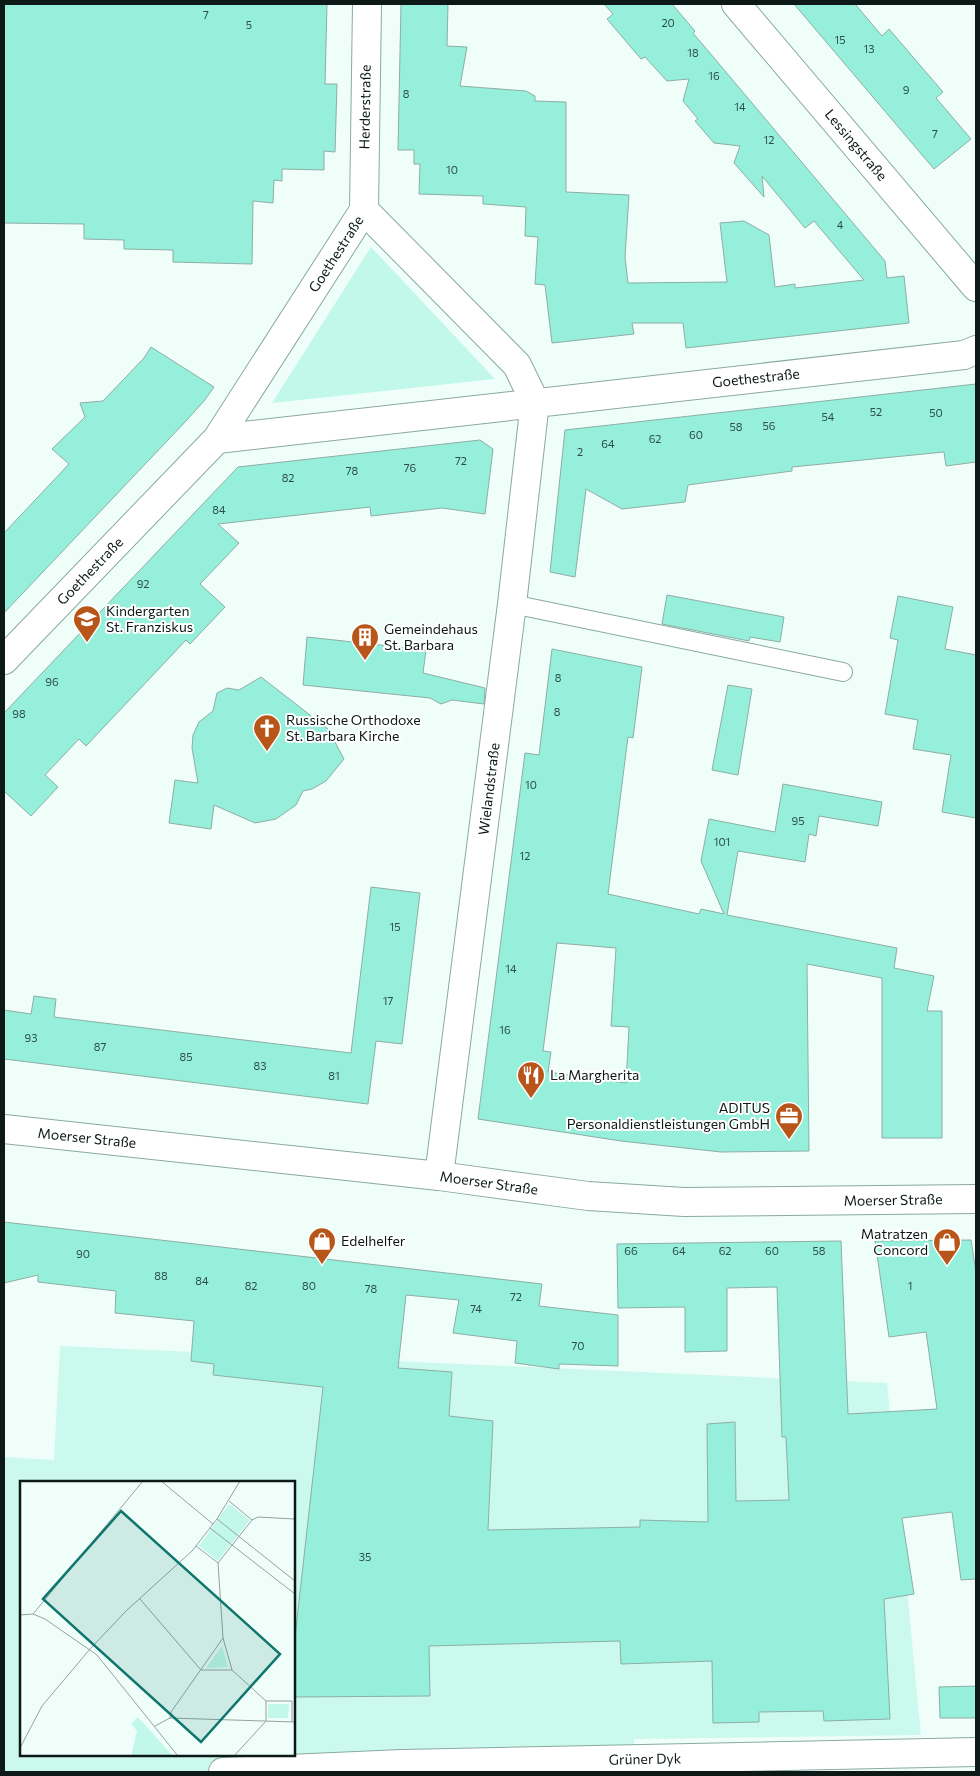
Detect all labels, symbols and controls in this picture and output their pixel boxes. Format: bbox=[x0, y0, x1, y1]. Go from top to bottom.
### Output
house number: 7 bbox=[203, 8, 209, 21]
house number: 20 bbox=[661, 16, 675, 29]
house number: 5 bbox=[246, 18, 252, 31]
house number: 15 bbox=[834, 33, 846, 46]
house number: 13 bbox=[864, 42, 874, 55]
house number: 18 bbox=[687, 46, 699, 59]
street label: Herderstraße bbox=[355, 64, 374, 150]
house number: 16 bbox=[708, 69, 720, 82]
house number: 9 bbox=[903, 83, 910, 96]
house number: 8 bbox=[403, 87, 410, 100]
house number: 14 bbox=[734, 100, 746, 113]
street label: Lessingstraße bbox=[822, 105, 891, 184]
house number: 7 bbox=[932, 127, 938, 140]
house number: 12 bbox=[764, 133, 774, 146]
house number: 10 bbox=[446, 163, 458, 176]
street label: Goethestraße bbox=[305, 212, 367, 295]
house number: 4 bbox=[837, 218, 844, 231]
street label: Goethestraße bbox=[711, 364, 800, 391]
house number: 52 bbox=[870, 405, 882, 418]
house number: 50 bbox=[929, 406, 943, 419]
house number: 54 bbox=[822, 410, 835, 423]
house number: 56 bbox=[763, 419, 776, 432]
house number: 58 bbox=[730, 420, 743, 433]
house number: 60 bbox=[689, 428, 703, 441]
house number: 62 bbox=[649, 432, 661, 445]
house number: 64 bbox=[601, 437, 615, 450]
house number: 2 bbox=[577, 445, 583, 458]
house number: 72 bbox=[455, 454, 467, 467]
house number: 76 bbox=[404, 461, 417, 474]
house number: 78 bbox=[346, 464, 359, 477]
house number: 82 bbox=[282, 471, 294, 484]
house number: 84 bbox=[212, 503, 226, 516]
street label: Goethestraße bbox=[53, 533, 126, 608]
house number: 92 bbox=[137, 577, 149, 590]
place label: Kindergarten St. Franziskus bbox=[106, 602, 193, 635]
school or university icon: Kindergarten St. Franziskus bbox=[72, 604, 102, 643]
place label: Gemeindehaus St. Barbara bbox=[384, 620, 478, 653]
building icon: Gemeindehaus St. Barbara bbox=[350, 622, 380, 661]
house number: 8 bbox=[555, 671, 562, 684]
house number: 96 bbox=[45, 675, 59, 688]
house number: 8 bbox=[554, 705, 561, 718]
house number: 98 bbox=[12, 707, 26, 720]
place label: Russische Orthodoxe St. Barbara Kirche bbox=[286, 711, 421, 744]
church icon: Russische Orthodoxe St. Barbara Kirche bbox=[252, 713, 282, 752]
street label: Wielandstraße bbox=[474, 742, 503, 836]
house number: 10 bbox=[525, 778, 537, 791]
house number: 95 bbox=[792, 814, 805, 827]
house number: 101 bbox=[714, 835, 730, 848]
house number: 12 bbox=[520, 849, 530, 862]
house number: 15 bbox=[389, 920, 401, 933]
house number: 14 bbox=[505, 962, 517, 975]
house number: 17 bbox=[383, 994, 393, 1007]
house number: 16 bbox=[499, 1023, 511, 1036]
house number: 93 bbox=[25, 1031, 37, 1044]
house number: 87 bbox=[94, 1040, 106, 1053]
house number: 85 bbox=[180, 1050, 193, 1063]
house number: 83 bbox=[254, 1059, 266, 1072]
restaurant icon: La Margherita bbox=[516, 1060, 546, 1099]
place label: La Margherita bbox=[550, 1066, 639, 1083]
house number: 81 bbox=[328, 1069, 340, 1082]
place label: ADITUS Personaldienstleistungen GmbH bbox=[567, 1099, 770, 1132]
office icon: ADITUS Personaldienstleistungen GmbH bbox=[774, 1101, 804, 1140]
street label: Moerser Straße bbox=[37, 1124, 137, 1151]
street label: Moerser Straße bbox=[439, 1167, 539, 1198]
street label: Moerser Straße bbox=[843, 1190, 943, 1209]
place label: Matratzen Concord bbox=[861, 1225, 928, 1258]
shop icon: Edelhelfer bbox=[307, 1226, 337, 1265]
shop icon: Matratzen Concord bbox=[932, 1227, 962, 1266]
place label: Edelhelfer bbox=[341, 1232, 406, 1249]
house number: 66 bbox=[624, 1244, 638, 1257]
house number: 64 bbox=[672, 1244, 686, 1257]
house number: 62 bbox=[719, 1244, 731, 1257]
house number: 60 bbox=[765, 1244, 779, 1257]
house number: 58 bbox=[813, 1244, 826, 1257]
house number: 90 bbox=[76, 1247, 90, 1260]
house number: 88 bbox=[154, 1269, 168, 1282]
house number: 84 bbox=[195, 1274, 209, 1287]
house number: 82 bbox=[245, 1279, 257, 1292]
house number: 80 bbox=[302, 1279, 316, 1292]
house number: 1 bbox=[908, 1279, 912, 1292]
house number: 78 bbox=[365, 1282, 378, 1295]
house number: 72 bbox=[510, 1290, 522, 1303]
house number: 74 bbox=[470, 1302, 482, 1315]
house number: 70 bbox=[572, 1339, 584, 1352]
inset map bbox=[20, 1481, 295, 1756]
house number: 35 bbox=[359, 1550, 371, 1563]
street label: Grüner Dyk bbox=[609, 1749, 682, 1768]

